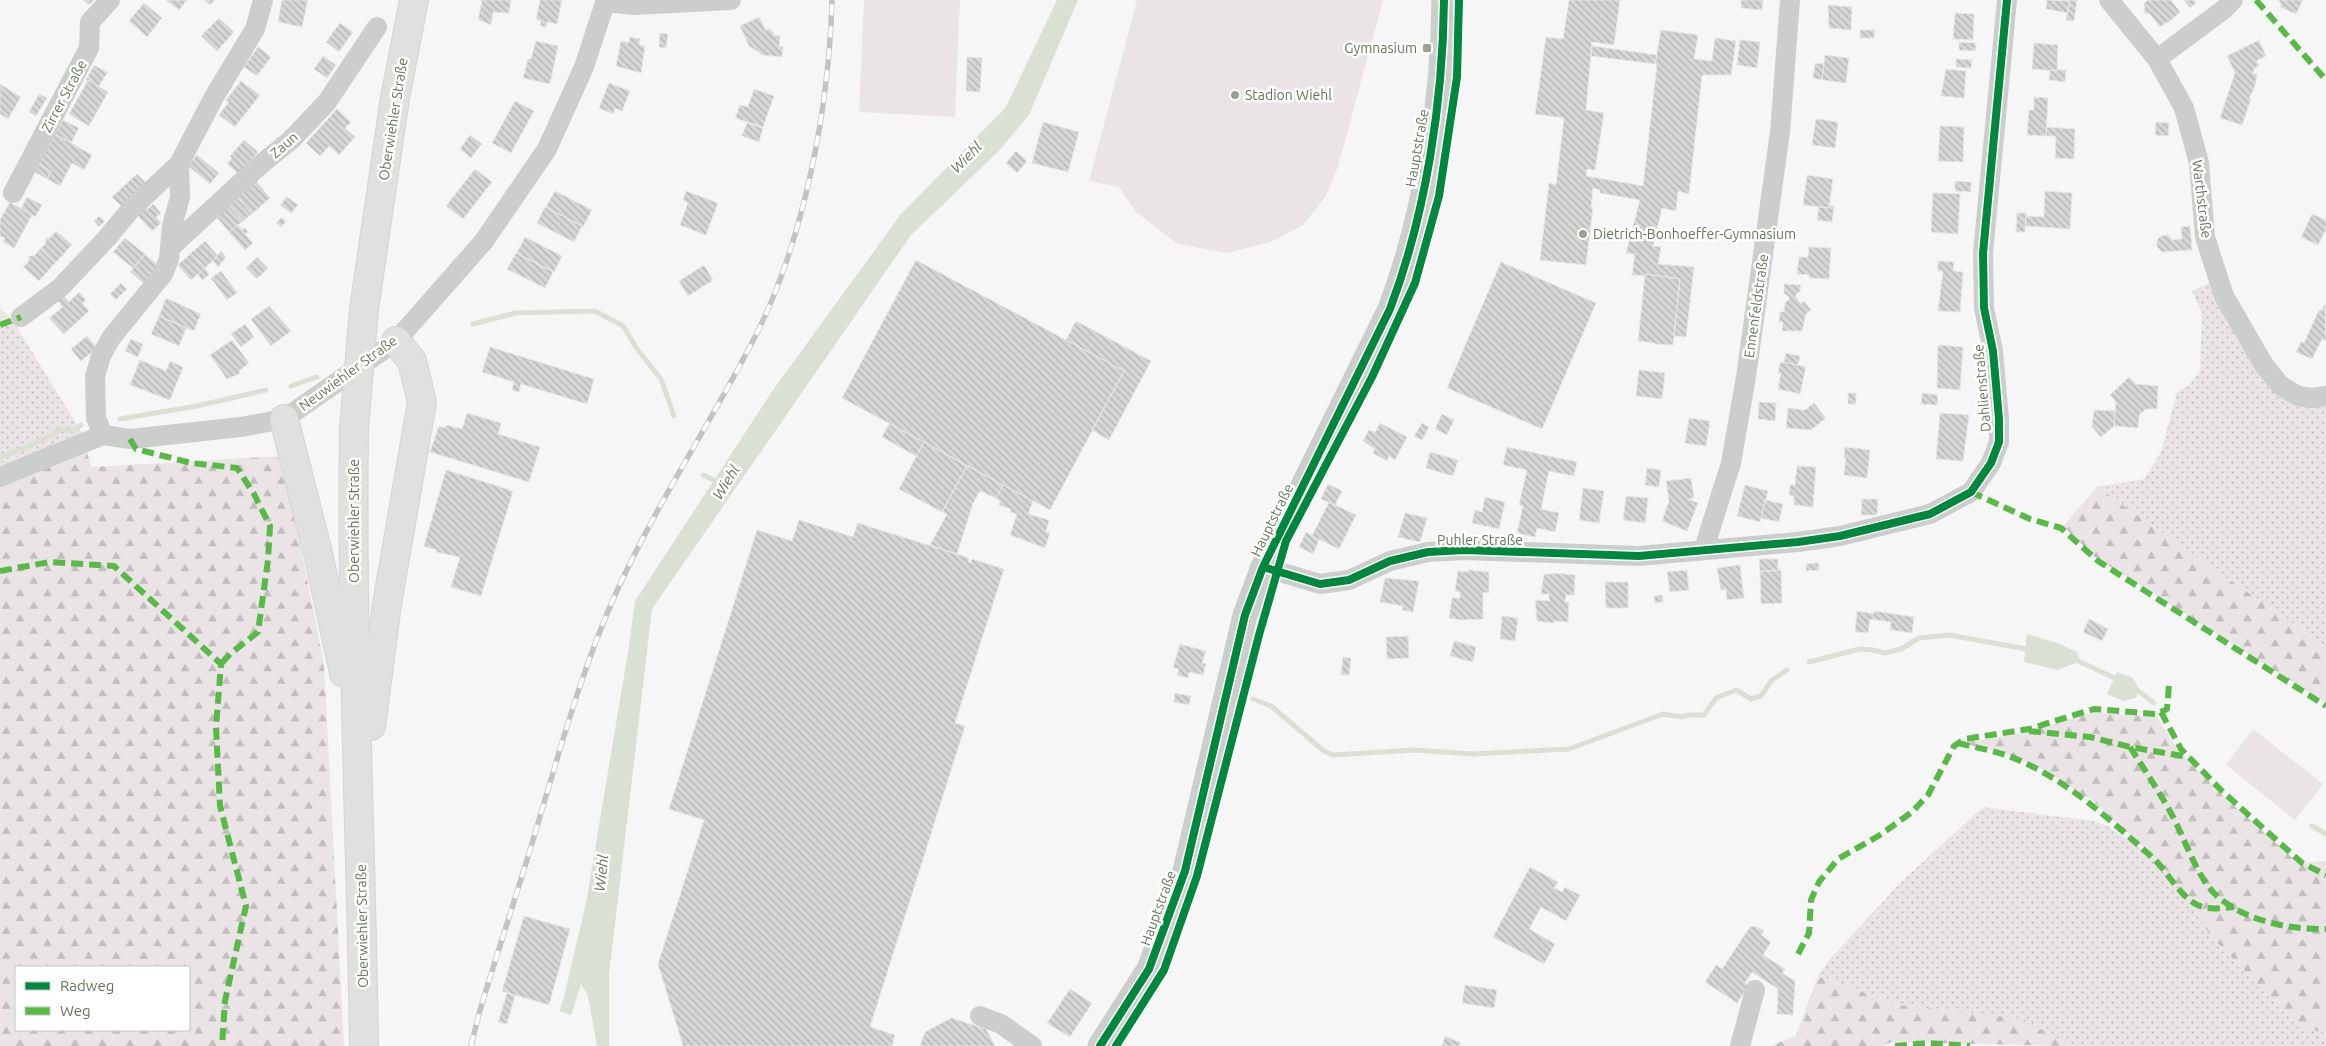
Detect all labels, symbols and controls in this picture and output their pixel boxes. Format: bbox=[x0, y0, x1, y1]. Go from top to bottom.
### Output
place label: Gymnasium bbox=[1344, 40, 1417, 56]
marker: Gymnasium bbox=[1421, 42, 1433, 54]
street label: Zirrer Straße bbox=[38, 57, 90, 135]
street label: Oberwiehler Straße bbox=[375, 57, 411, 181]
place label: Stadion Wiehl bbox=[1245, 87, 1332, 103]
marker: Stadion Wiehl bbox=[1229, 89, 1241, 101]
street label: Hauptstraße bbox=[1402, 108, 1432, 188]
street label: Zaun bbox=[267, 129, 301, 161]
water label: Wiehl bbox=[947, 137, 986, 176]
street label: Warthstraße bbox=[2189, 159, 2215, 239]
place label: Dietrich-Bonhoeffer-Gymnasium bbox=[1593, 226, 1796, 242]
marker: Dietrich-Bonhoeffer-Gymnasium bbox=[1577, 228, 1589, 240]
street label: Ennenfeldstraße bbox=[1741, 253, 1771, 359]
street label: Neuwiehler Straße bbox=[296, 332, 400, 414]
street label: Dahlienstraße bbox=[1970, 343, 1994, 433]
street label: Oberwiehler Straße bbox=[346, 459, 362, 583]
water label: Wiehl bbox=[709, 461, 743, 502]
street label: Hauptstraße bbox=[1248, 481, 1296, 559]
street label: Puhler Straße bbox=[1437, 532, 1523, 548]
water label: Wiehl bbox=[591, 853, 611, 892]
street label: Oberwiehler Straße bbox=[353, 864, 371, 988]
street label: Hauptstraße bbox=[1137, 868, 1179, 948]
legend bbox=[15, 966, 190, 1031]
text: Radweg bbox=[60, 977, 114, 994]
text: Weg bbox=[60, 1002, 91, 1019]

